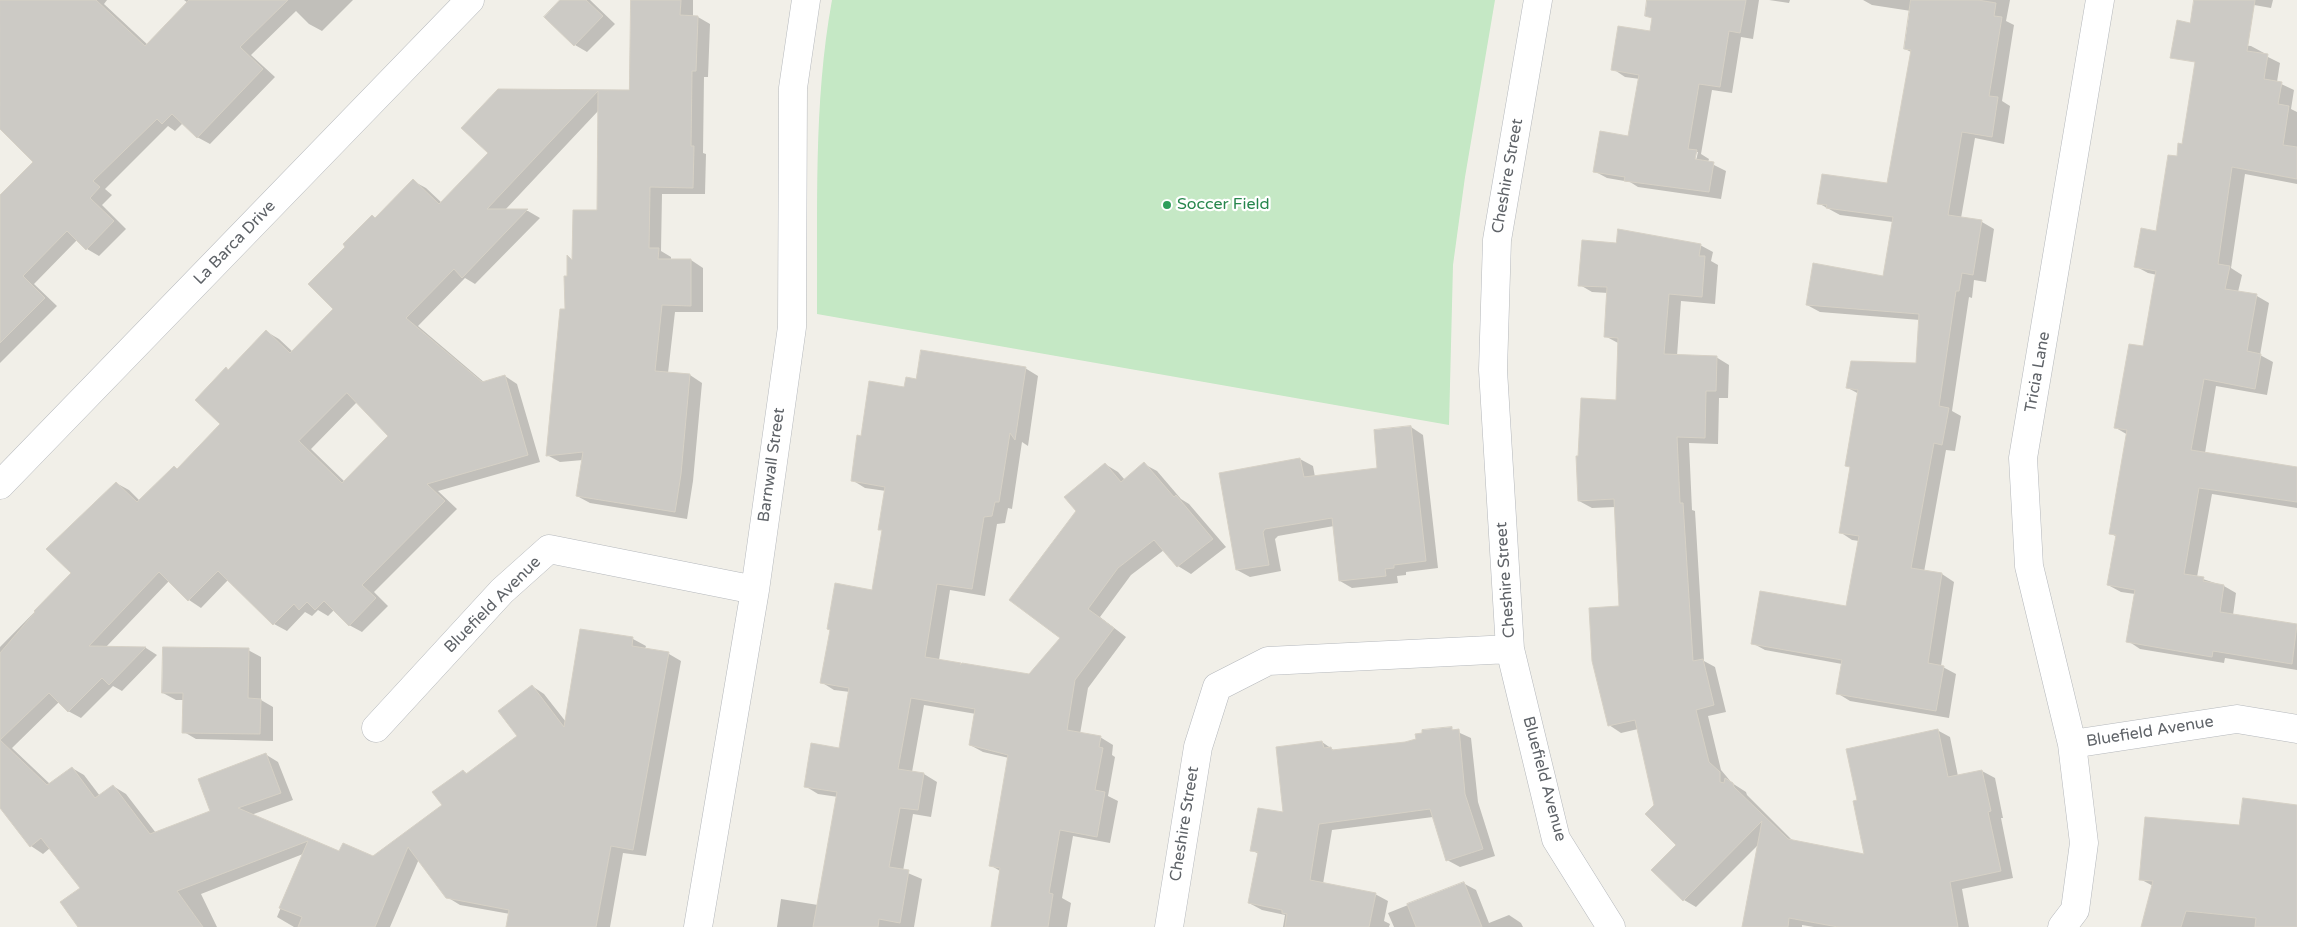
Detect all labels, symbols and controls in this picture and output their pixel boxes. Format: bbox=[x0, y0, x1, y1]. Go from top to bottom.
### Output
street label: Cheshire Street bbox=[1488, 117, 1528, 235]
place label: Soccer Field bbox=[1177, 195, 1270, 215]
street label: La Barca Drive bbox=[190, 197, 280, 289]
marker: Soccer Field bbox=[1161, 199, 1173, 211]
street label: Tricia Lane bbox=[2021, 330, 2055, 414]
street label: Barnwall Street bbox=[754, 407, 790, 523]
street label: Cheshire Street bbox=[1492, 521, 1520, 639]
street label: Bluefield Avenue bbox=[441, 553, 545, 657]
street label: Bluefield Avenue bbox=[2085, 712, 2215, 752]
street label: Bluefield Avenue bbox=[1518, 714, 1570, 844]
street label: Cheshire Street bbox=[1166, 765, 1204, 883]

